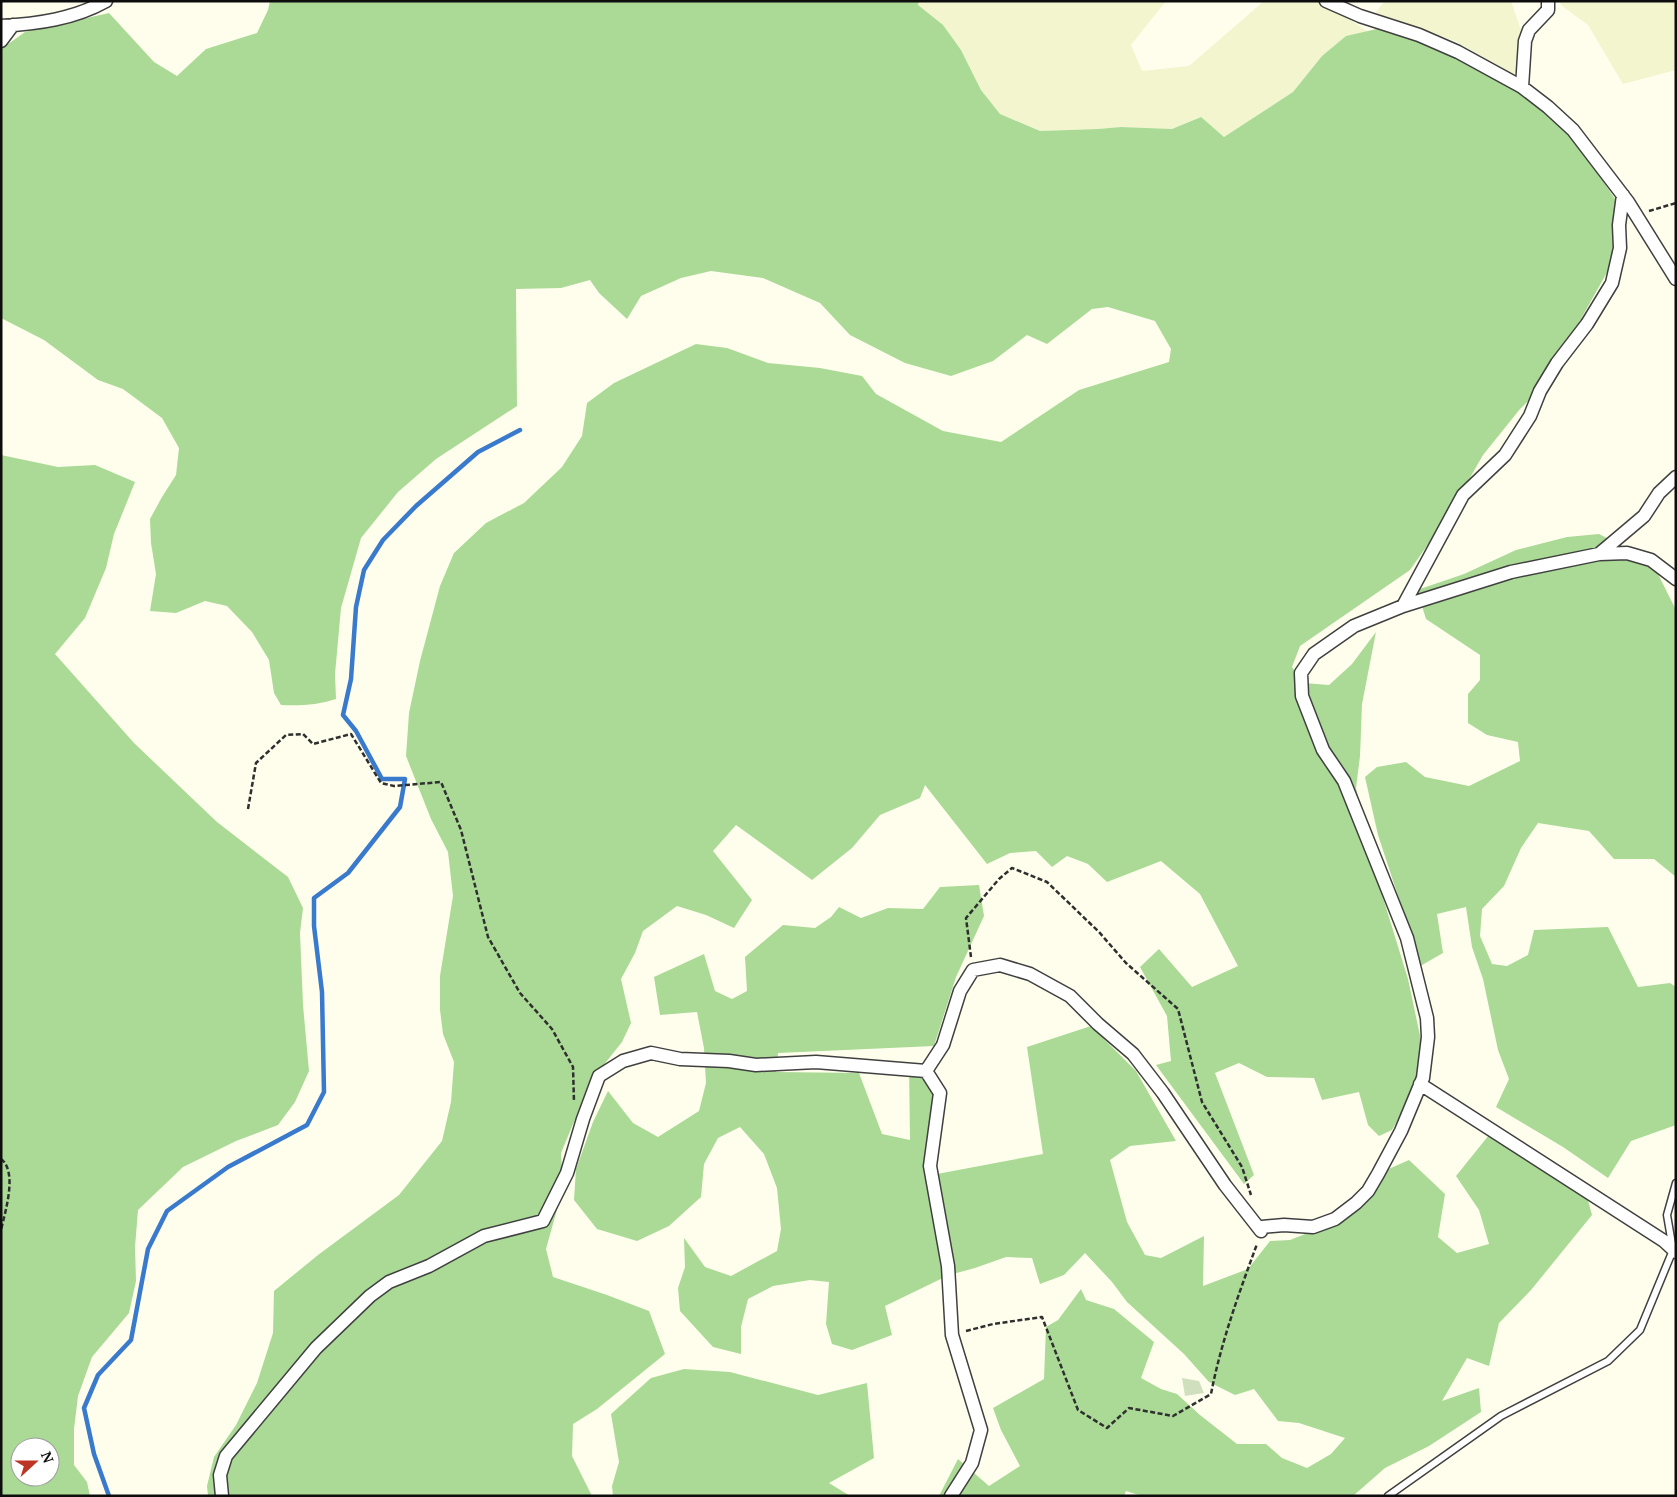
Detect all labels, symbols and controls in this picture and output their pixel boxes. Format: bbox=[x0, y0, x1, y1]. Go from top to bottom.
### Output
north arrow bbox=[10, 1437, 60, 1487]
text: N bbox=[37, 1449, 58, 1466]

